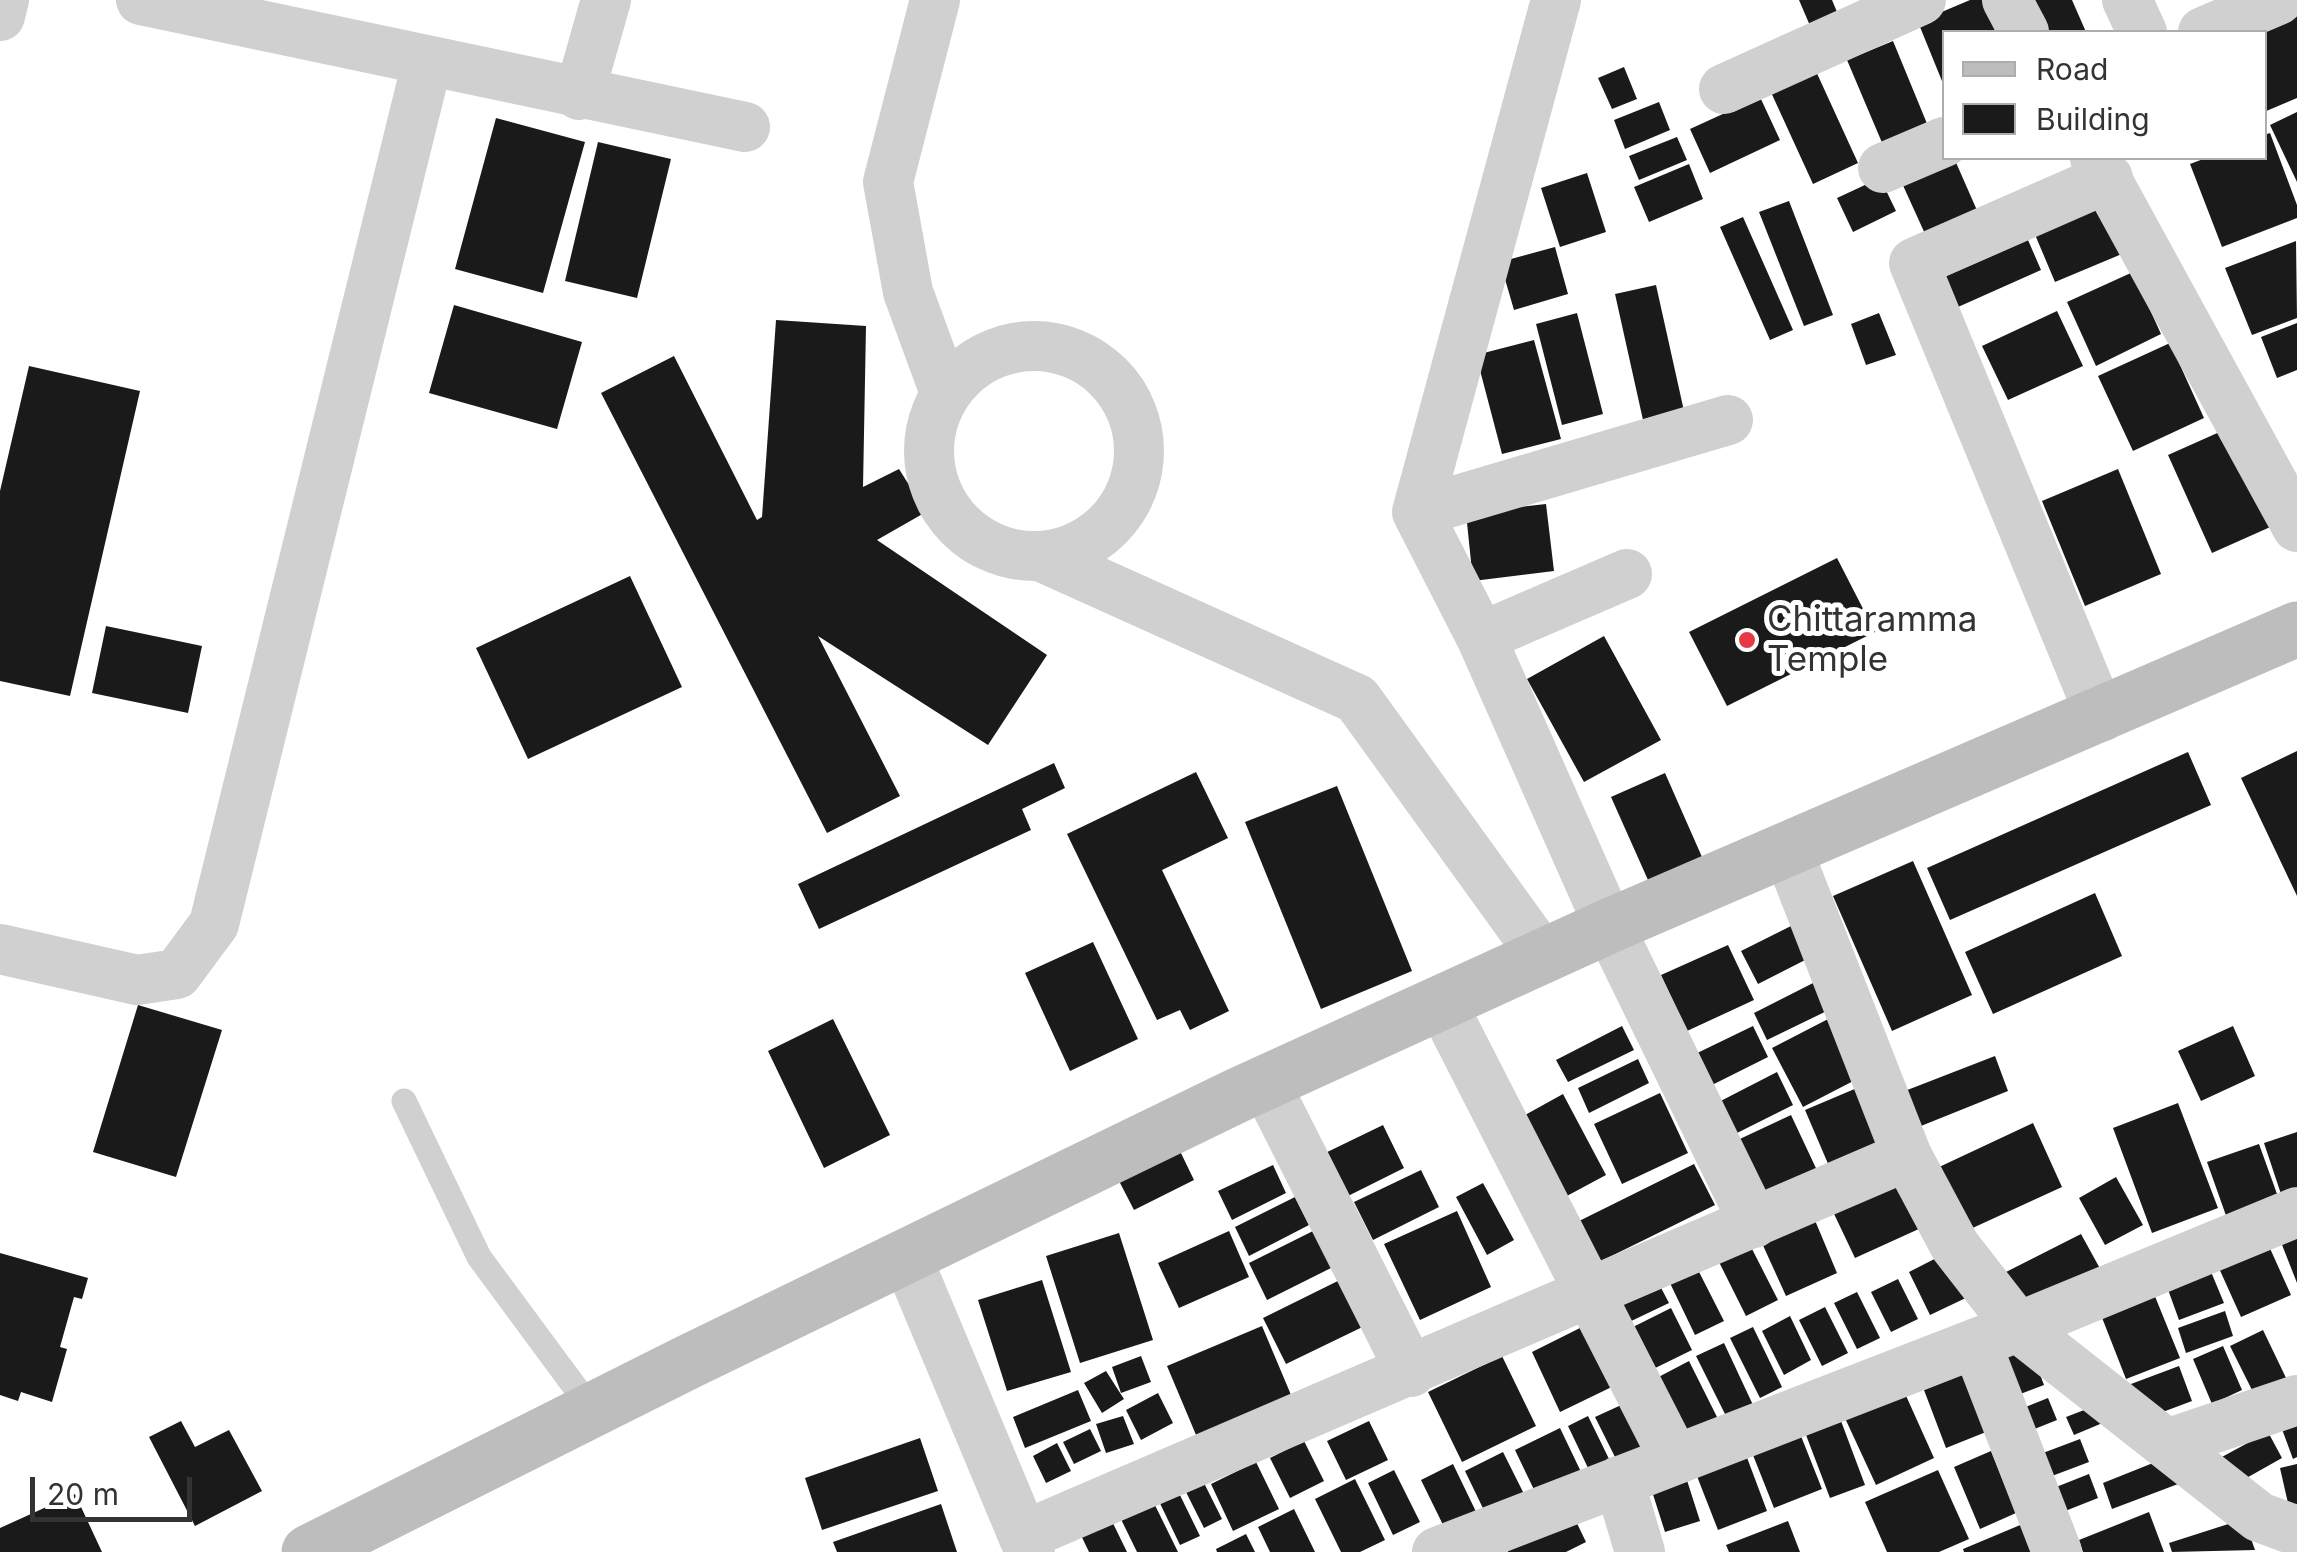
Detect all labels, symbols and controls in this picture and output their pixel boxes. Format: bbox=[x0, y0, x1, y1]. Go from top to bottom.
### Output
legend bbox=[1942, 30, 2267, 160]
text: Road bbox=[2036, 51, 2108, 87]
text: Building bbox=[2036, 101, 2150, 137]
place label: Chittaramma Temple bbox=[1767, 599, 1977, 681]
marker: Chittaramma Temple bbox=[1736, 629, 1758, 651]
scale bar bbox=[35, 1457, 198, 1519]
text: 20 m bbox=[47, 1476, 119, 1512]

